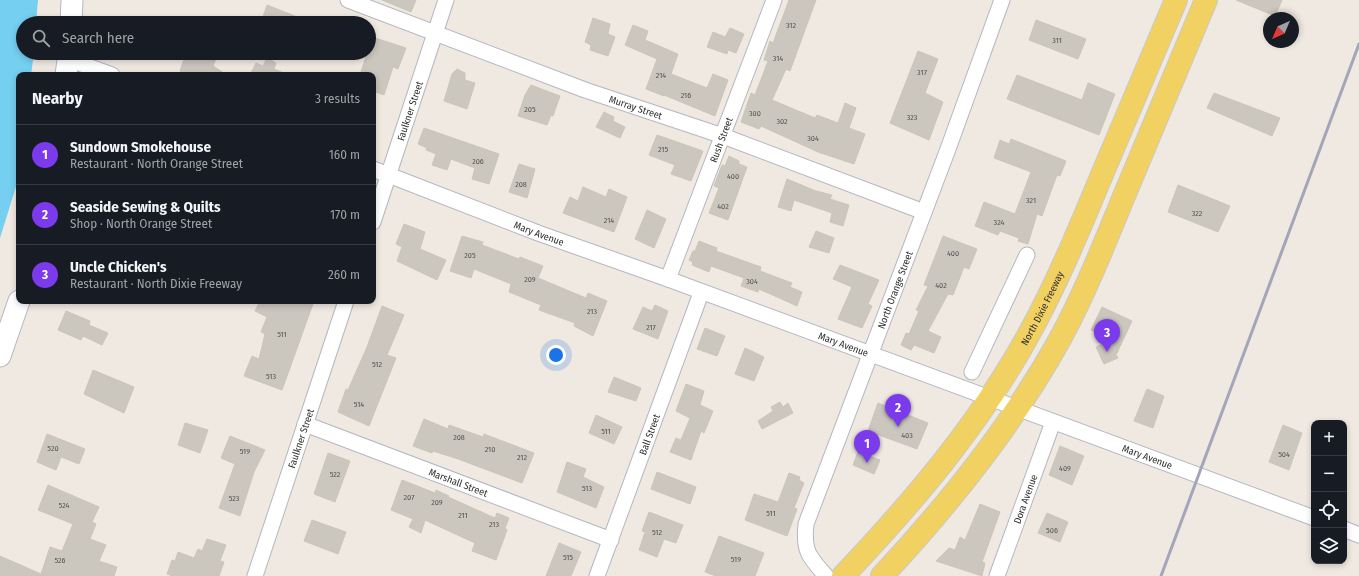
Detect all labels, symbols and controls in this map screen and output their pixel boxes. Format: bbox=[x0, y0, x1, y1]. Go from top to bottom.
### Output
north arrow bbox=[1263, 12, 1299, 48]
search box bbox=[16, 16, 376, 60]
house number: 312 bbox=[786, 21, 796, 30]
icon: search bbox=[30, 27, 52, 49]
text: Search here bbox=[62, 29, 134, 47]
house number: 311 bbox=[1052, 36, 1062, 45]
house number: 314 bbox=[773, 54, 783, 63]
house number: 317 bbox=[917, 68, 928, 77]
house number: 214 bbox=[656, 71, 666, 80]
street label: Faulkner Street bbox=[395, 79, 426, 142]
text: Nearby bbox=[32, 88, 83, 109]
text: 3 results bbox=[315, 91, 360, 106]
house number: 216 bbox=[681, 91, 691, 100]
street label: Murray Street bbox=[607, 93, 664, 123]
house number: 205 bbox=[524, 105, 536, 114]
house number: 300 bbox=[749, 109, 761, 118]
house number: 323 bbox=[907, 113, 918, 122]
street label: Rush Street bbox=[708, 115, 736, 164]
house number: 302 bbox=[776, 117, 788, 126]
house number: 304 bbox=[807, 134, 819, 143]
text: Sundown Smokehouse bbox=[70, 138, 211, 156]
house number: 215 bbox=[658, 145, 668, 154]
text: 1 bbox=[42, 147, 48, 162]
text: 160 m bbox=[329, 147, 360, 162]
text: Restaurant · North Orange Street bbox=[70, 156, 243, 171]
house number: 206 bbox=[472, 157, 484, 166]
house number: 400 bbox=[727, 172, 739, 181]
house number: 208 bbox=[515, 180, 527, 189]
house number: 321 bbox=[1026, 196, 1036, 205]
text: Seaside Sewing & Quilts bbox=[70, 198, 221, 216]
house number: 402 bbox=[717, 202, 729, 211]
text: 2 bbox=[42, 207, 48, 222]
text: 170 m bbox=[330, 207, 360, 222]
house number: 322 bbox=[1192, 209, 1203, 218]
text: Shop · North Orange Street bbox=[70, 216, 212, 231]
house number: 214 bbox=[604, 216, 614, 225]
house number: 324 bbox=[994, 218, 1005, 227]
street label: Mary Avenue bbox=[512, 219, 565, 249]
street label: North Orange Street bbox=[876, 249, 916, 330]
house number: 400 bbox=[947, 249, 959, 258]
house number: 205 bbox=[464, 251, 476, 260]
text: Uncle Chicken's bbox=[70, 258, 166, 276]
text: 3 bbox=[42, 267, 48, 282]
text: 260 m bbox=[328, 267, 360, 282]
street label: North Dixie Freeway bbox=[1019, 269, 1067, 348]
house number: 209 bbox=[524, 275, 536, 284]
text: Restaurant · North Dixie Freeway bbox=[70, 276, 242, 291]
house number: 304 bbox=[746, 277, 758, 286]
house number: 402 bbox=[935, 281, 947, 290]
house number: 213 bbox=[587, 307, 597, 316]
pin: 3 bbox=[1094, 319, 1120, 352]
house number: 217 bbox=[646, 323, 657, 332]
house number: 511 bbox=[277, 330, 287, 339]
street label: Mary Avenue bbox=[816, 330, 870, 360]
your location bbox=[546, 345, 566, 365]
house number: 512 bbox=[372, 360, 382, 369]
house number: 513 bbox=[266, 372, 276, 381]
pin: 2 bbox=[885, 394, 911, 427]
house number: 514 bbox=[354, 400, 364, 409]
street label: Faulkner Street bbox=[286, 407, 317, 470]
street label: Ball Street bbox=[637, 412, 663, 457]
map controls bbox=[1311, 420, 1347, 564]
button: + bbox=[1311, 420, 1347, 456]
house number: 511 bbox=[601, 427, 611, 436]
pin: 1 bbox=[854, 430, 880, 463]
house number: 403 bbox=[901, 431, 913, 440]
house number: 208 bbox=[453, 433, 465, 442]
street label: Mary Avenue bbox=[1120, 443, 1174, 472]
house number: 520 bbox=[47, 444, 59, 453]
house number: 210 bbox=[485, 445, 495, 454]
house number: 519 bbox=[240, 447, 250, 456]
house number: 504 bbox=[1278, 450, 1290, 459]
house number: 212 bbox=[517, 453, 527, 462]
button: − bbox=[1311, 456, 1347, 492]
house number: 409 bbox=[1059, 464, 1071, 473]
street label: Marshall Street bbox=[427, 466, 490, 500]
house number: 522 bbox=[330, 470, 341, 479]
street label: Dora Avenue bbox=[1012, 473, 1040, 526]
house number: 513 bbox=[582, 484, 592, 493]
button: locate bbox=[1311, 492, 1347, 528]
house number: 207 bbox=[404, 493, 415, 502]
house number: 523 bbox=[229, 494, 240, 503]
house number: 209 bbox=[431, 498, 443, 507]
house number: 524 bbox=[59, 501, 70, 510]
house number: 511 bbox=[766, 509, 776, 518]
house number: 211 bbox=[458, 511, 468, 520]
house number: 213 bbox=[489, 520, 499, 529]
house number: 506 bbox=[1046, 526, 1058, 535]
house number: 512 bbox=[652, 528, 662, 537]
button: layers bbox=[1311, 528, 1347, 564]
house number: 515 bbox=[563, 553, 573, 562]
house number: 519 bbox=[731, 555, 741, 564]
house number: 526 bbox=[54, 556, 66, 565]

